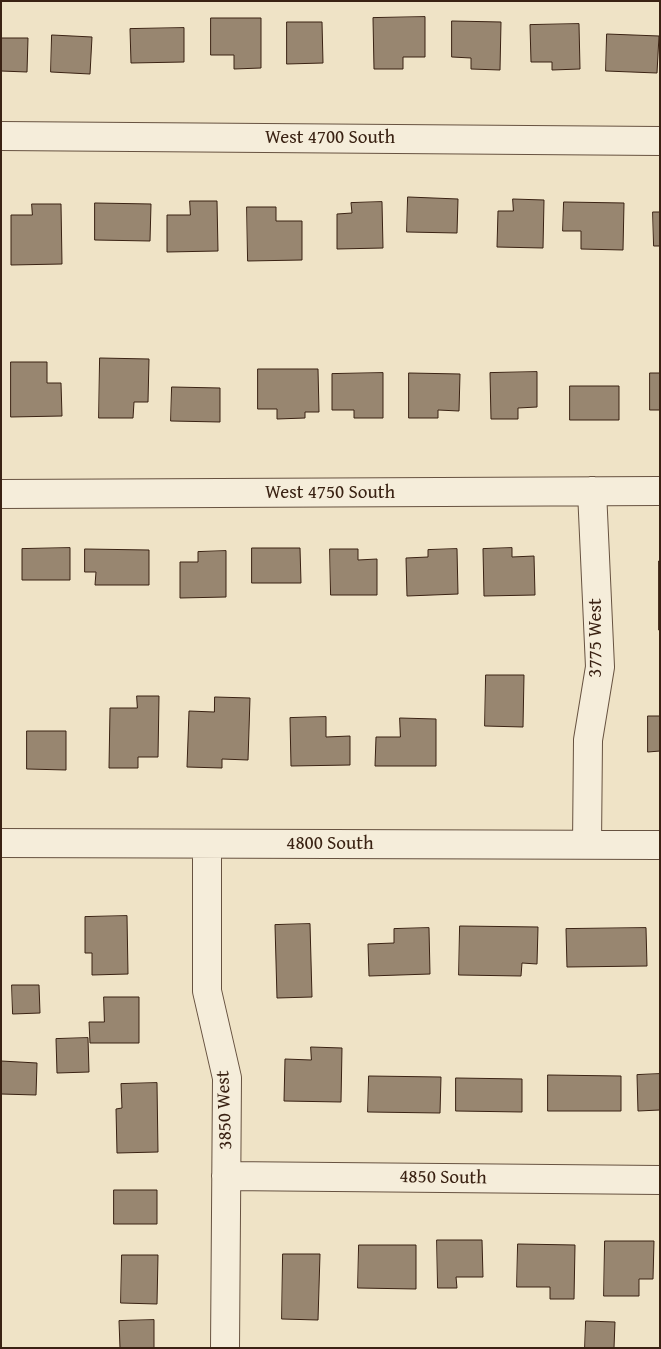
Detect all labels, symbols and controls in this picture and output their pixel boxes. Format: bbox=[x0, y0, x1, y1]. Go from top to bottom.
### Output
street label: West 4700 South bbox=[265, 127, 395, 149]
street label: West 4750 South bbox=[265, 482, 395, 504]
street label: 3775 West bbox=[585, 598, 607, 678]
street label: 4800 South bbox=[286, 833, 374, 855]
street label: 3850 West bbox=[212, 1070, 238, 1150]
street label: 4850 South bbox=[399, 1166, 487, 1190]

